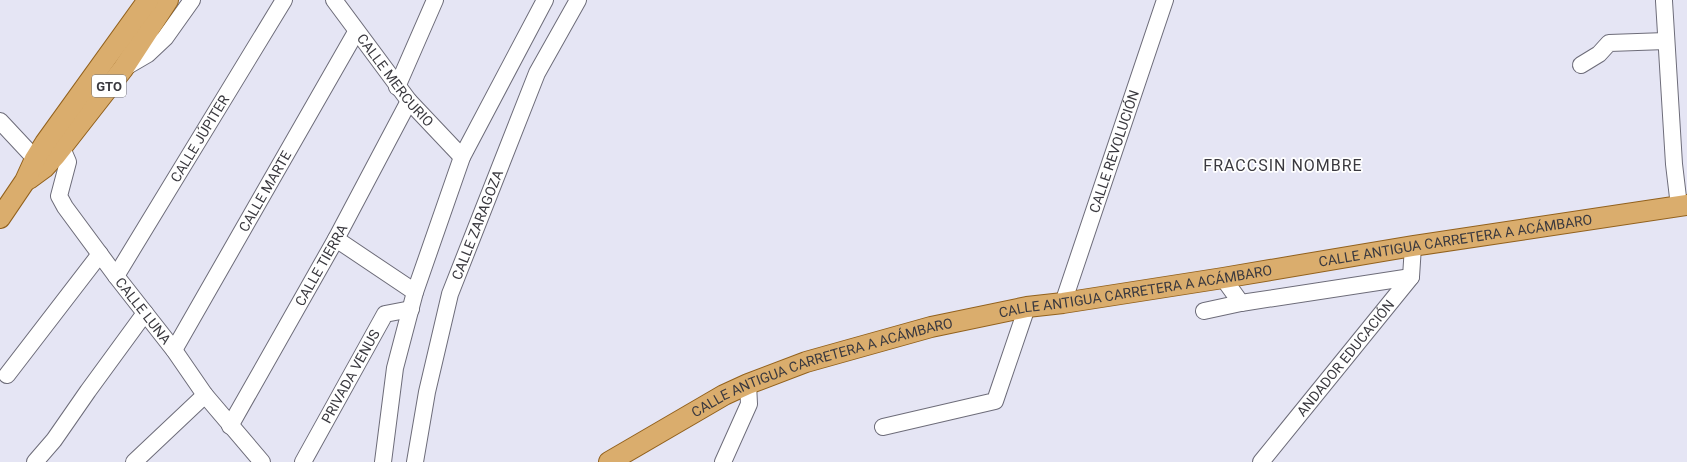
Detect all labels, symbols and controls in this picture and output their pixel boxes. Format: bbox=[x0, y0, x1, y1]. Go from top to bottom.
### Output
street label: CALLE MERCURIO bbox=[354, 31, 437, 130]
road number: GTO bbox=[92, 75, 126, 97]
street label: CALLE REVOLUCIÓN bbox=[1086, 88, 1142, 215]
street label: CALLE JÚPITER bbox=[167, 92, 232, 185]
street label: CALLE MARTE bbox=[235, 148, 294, 235]
district label: FRACCSIN NOMBRE bbox=[1203, 156, 1363, 175]
street label: CALLE ZARAGOZA bbox=[448, 168, 506, 282]
street label: CALLE ANTIGUA CARRETERA A ACÁMBARO bbox=[1317, 211, 1593, 270]
street label: CALLE TIERRA bbox=[292, 221, 350, 309]
street label: CALLE ANTIGUA CARRETERA A ACÁMBARO bbox=[997, 262, 1273, 321]
street label: CALLE LUNA bbox=[112, 274, 174, 347]
street label: ANDADOR EDUCACIÓN bbox=[1293, 296, 1397, 419]
street label: CALLE ANTIGUA CARRETERA A ACÁMBARO bbox=[689, 315, 954, 420]
street label: PRIVADA VENUS bbox=[318, 327, 383, 426]

